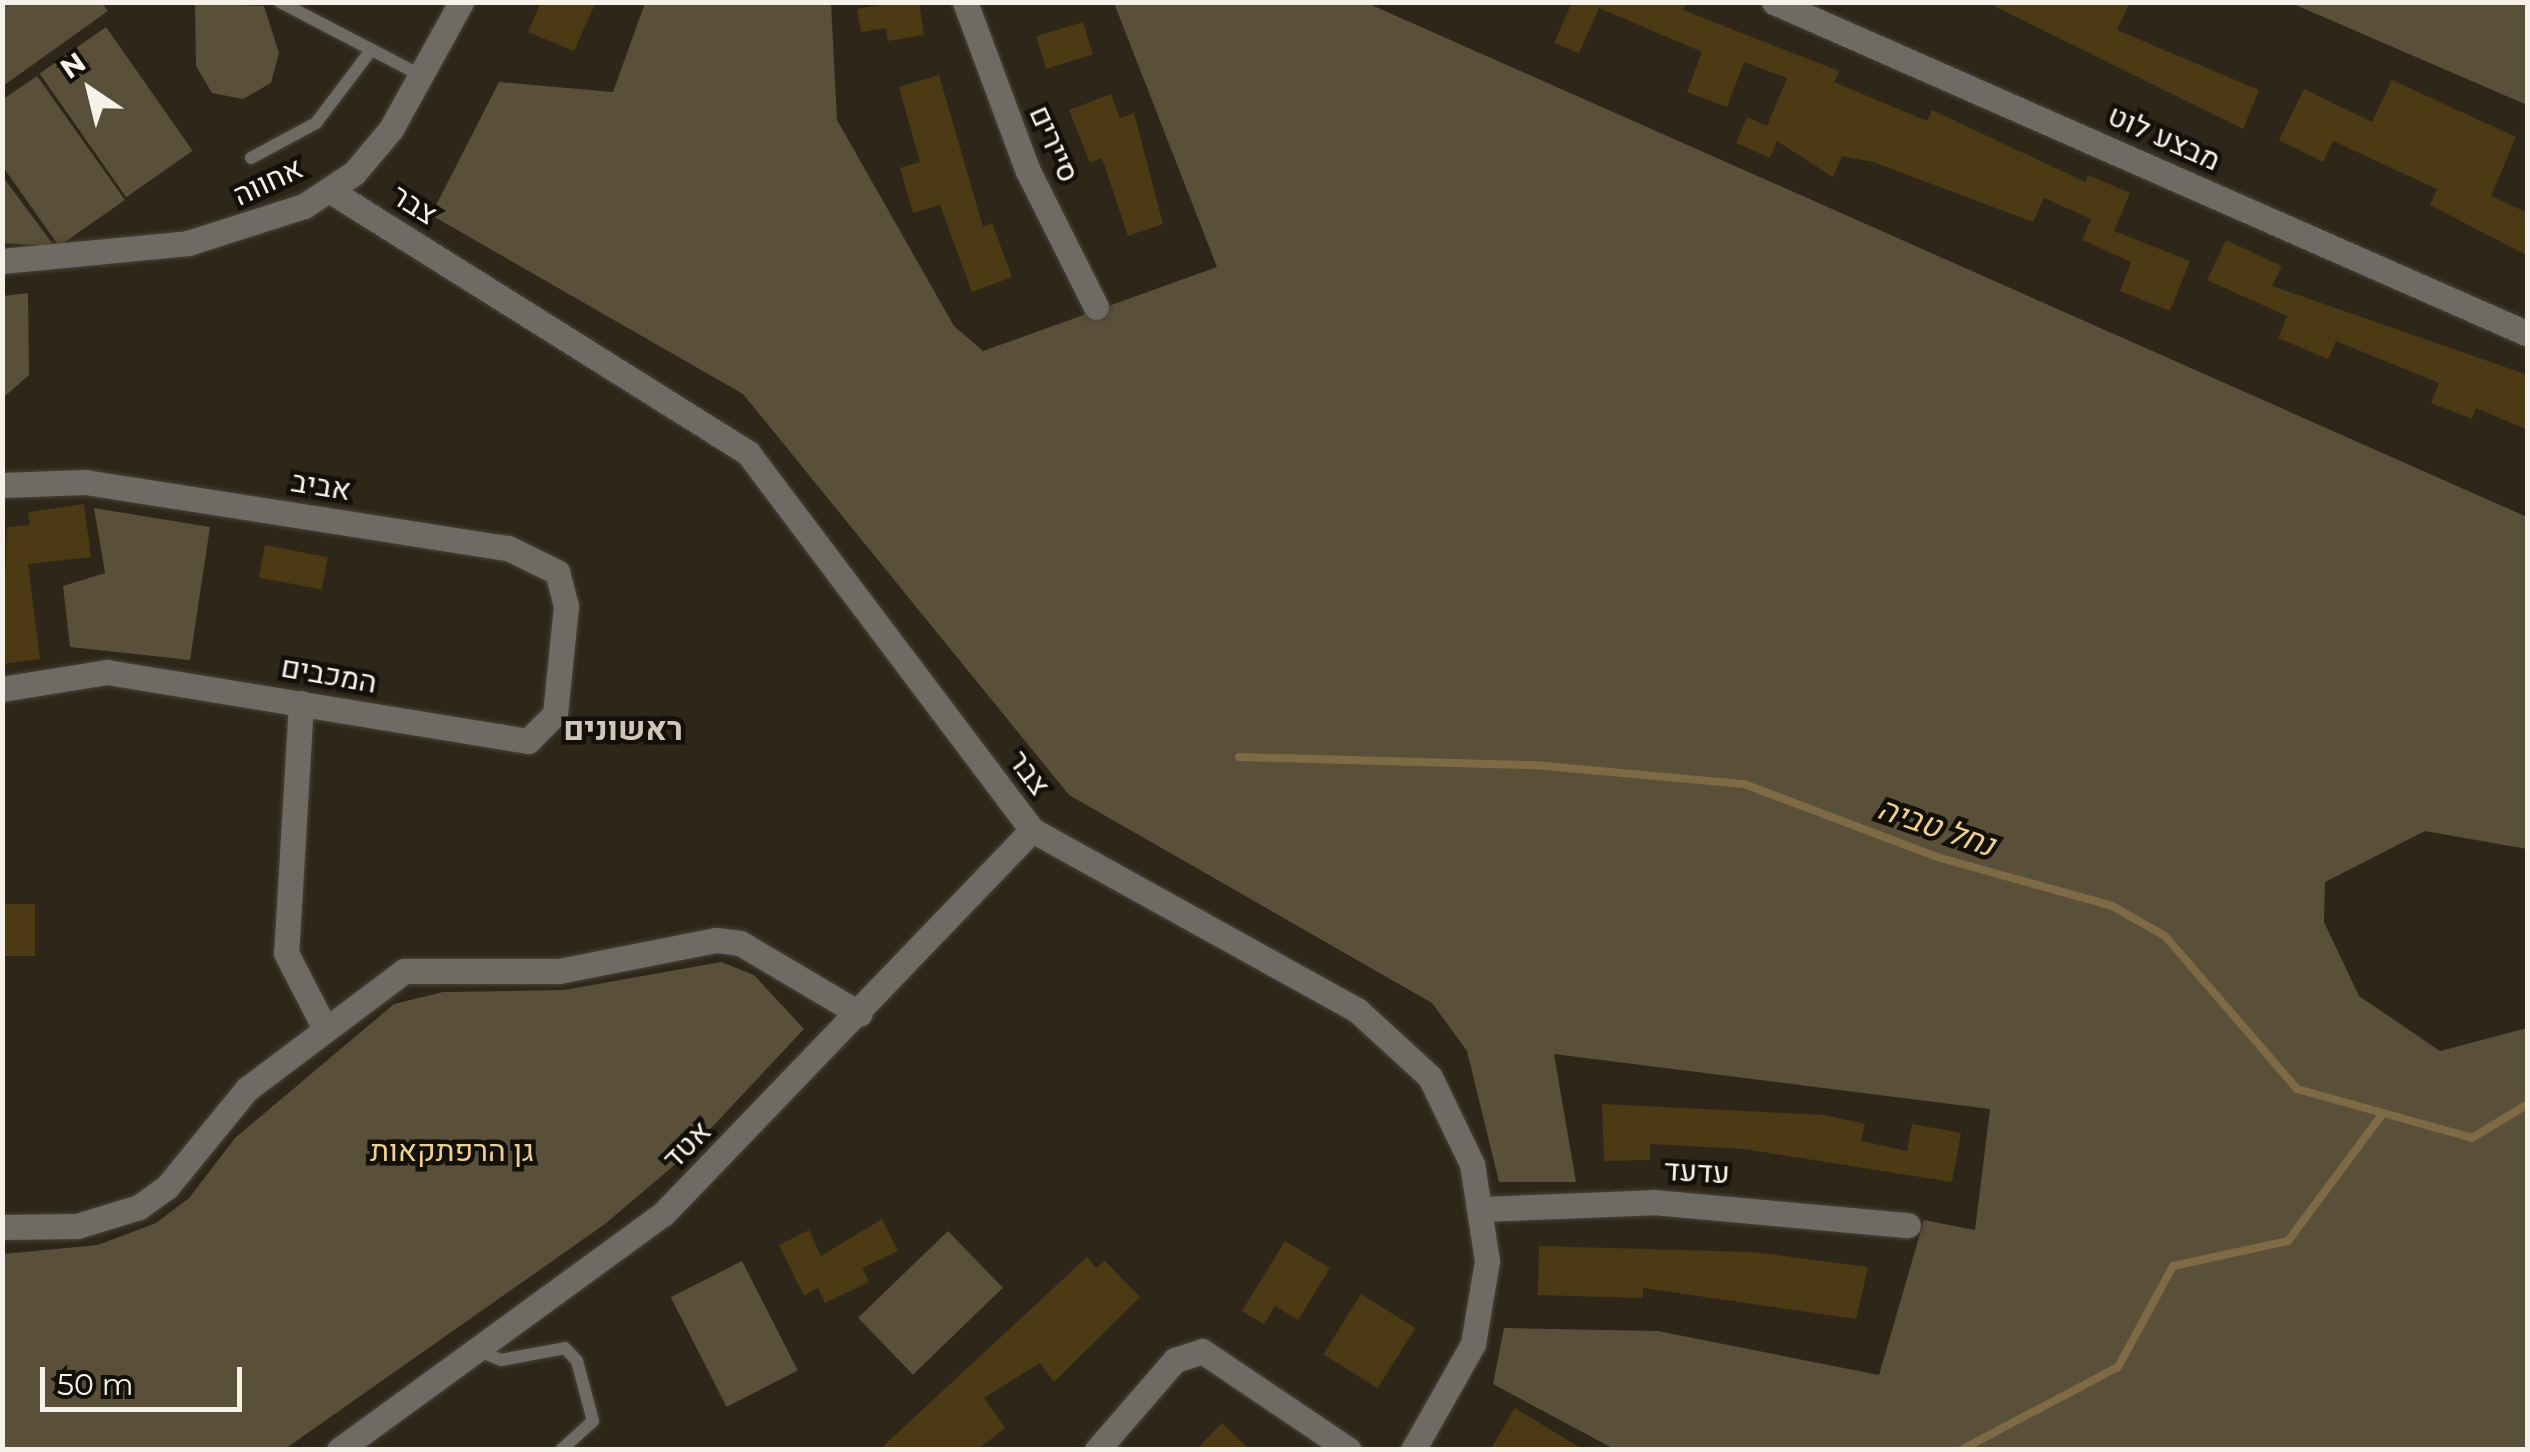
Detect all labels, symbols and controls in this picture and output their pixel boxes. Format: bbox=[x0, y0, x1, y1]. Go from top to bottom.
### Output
north arrow bbox=[40, 40, 140, 140]
text: N bbox=[54, 45, 92, 86]
street label: מבצע לוט bbox=[2102, 97, 2226, 179]
street label: סיירים bbox=[1021, 100, 1087, 188]
street label: אחווה bbox=[227, 150, 309, 214]
street label: צבר bbox=[385, 177, 443, 233]
street label: אביב bbox=[289, 464, 353, 508]
street label: המכבים bbox=[278, 649, 380, 701]
district label: ראשונים bbox=[563, 710, 683, 748]
street label: צבר bbox=[1001, 743, 1057, 803]
water label: נחל טביה bbox=[1873, 789, 1999, 865]
street label: אטד bbox=[655, 1113, 719, 1177]
park label: גן הרפתקאות bbox=[370, 1133, 534, 1169]
street label: עדעד bbox=[1663, 1152, 1731, 1192]
scale bar bbox=[45, 1347, 248, 1409]
text: 50 m bbox=[57, 1366, 134, 1403]

